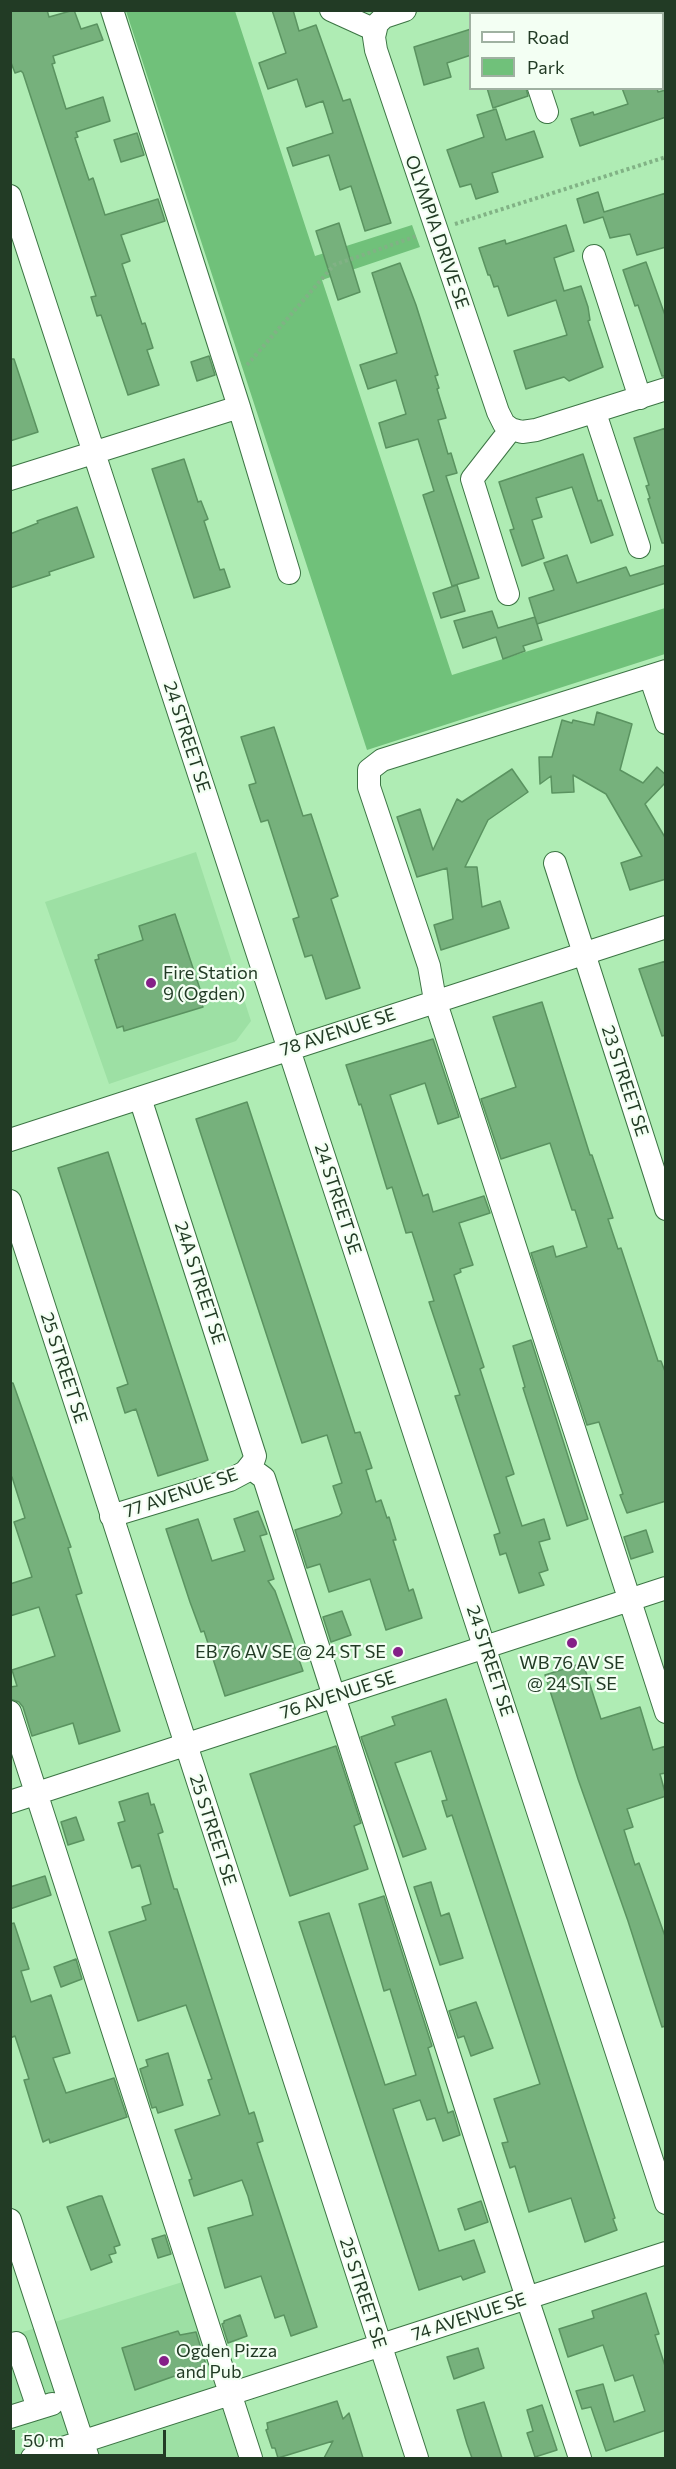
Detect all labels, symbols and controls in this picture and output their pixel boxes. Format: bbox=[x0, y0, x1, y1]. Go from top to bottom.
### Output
legend bbox=[469, 12, 664, 90]
text: Road bbox=[527, 26, 569, 48]
text: Park bbox=[527, 56, 565, 78]
street label: OLYMPIA DRIVE SE bbox=[401, 152, 473, 312]
street label: 24 STREET SE bbox=[159, 679, 215, 795]
place label: Fire Station 9 (Ogden) bbox=[163, 962, 258, 1004]
marker: Fire Station 9 (Ogden) bbox=[144, 976, 158, 990]
street label: 78 AVENUE SE bbox=[278, 1003, 398, 1061]
street label: 23 STREET SE bbox=[597, 1023, 653, 1139]
street label: 24 STREET SE bbox=[310, 1141, 366, 1257]
street label: 24A STREET SE bbox=[170, 1219, 230, 1347]
street label: 25 STREET SE bbox=[36, 1310, 92, 1426]
street label: 77 AVENUE SE bbox=[121, 1463, 241, 1523]
street label: 24 STREET SE bbox=[462, 1603, 518, 1719]
marker: WB 76 AV SE @ 24 ST SE bbox=[565, 1636, 579, 1650]
place label: EB 76 AV SE @ 24 ST SE bbox=[195, 1641, 386, 1663]
marker: EB 76 AV SE @ 24 ST SE bbox=[391, 1645, 405, 1659]
place label: WB 76 AV SE @ 24 ST SE bbox=[519, 1652, 625, 1694]
street label: 76 AVENUE SE bbox=[278, 1666, 398, 1724]
street label: 25 STREET SE bbox=[185, 1772, 241, 1888]
street label: 25 STREET SE bbox=[335, 2235, 391, 2351]
street label: 74 AVENUE SE bbox=[409, 2288, 529, 2346]
place label: Ogden Pizza and Pub bbox=[176, 2340, 277, 2382]
marker: Ogden Pizza and Pub bbox=[157, 2354, 171, 2368]
scale bar bbox=[15, 2418, 170, 2456]
text: 50 m bbox=[23, 2429, 64, 2451]

